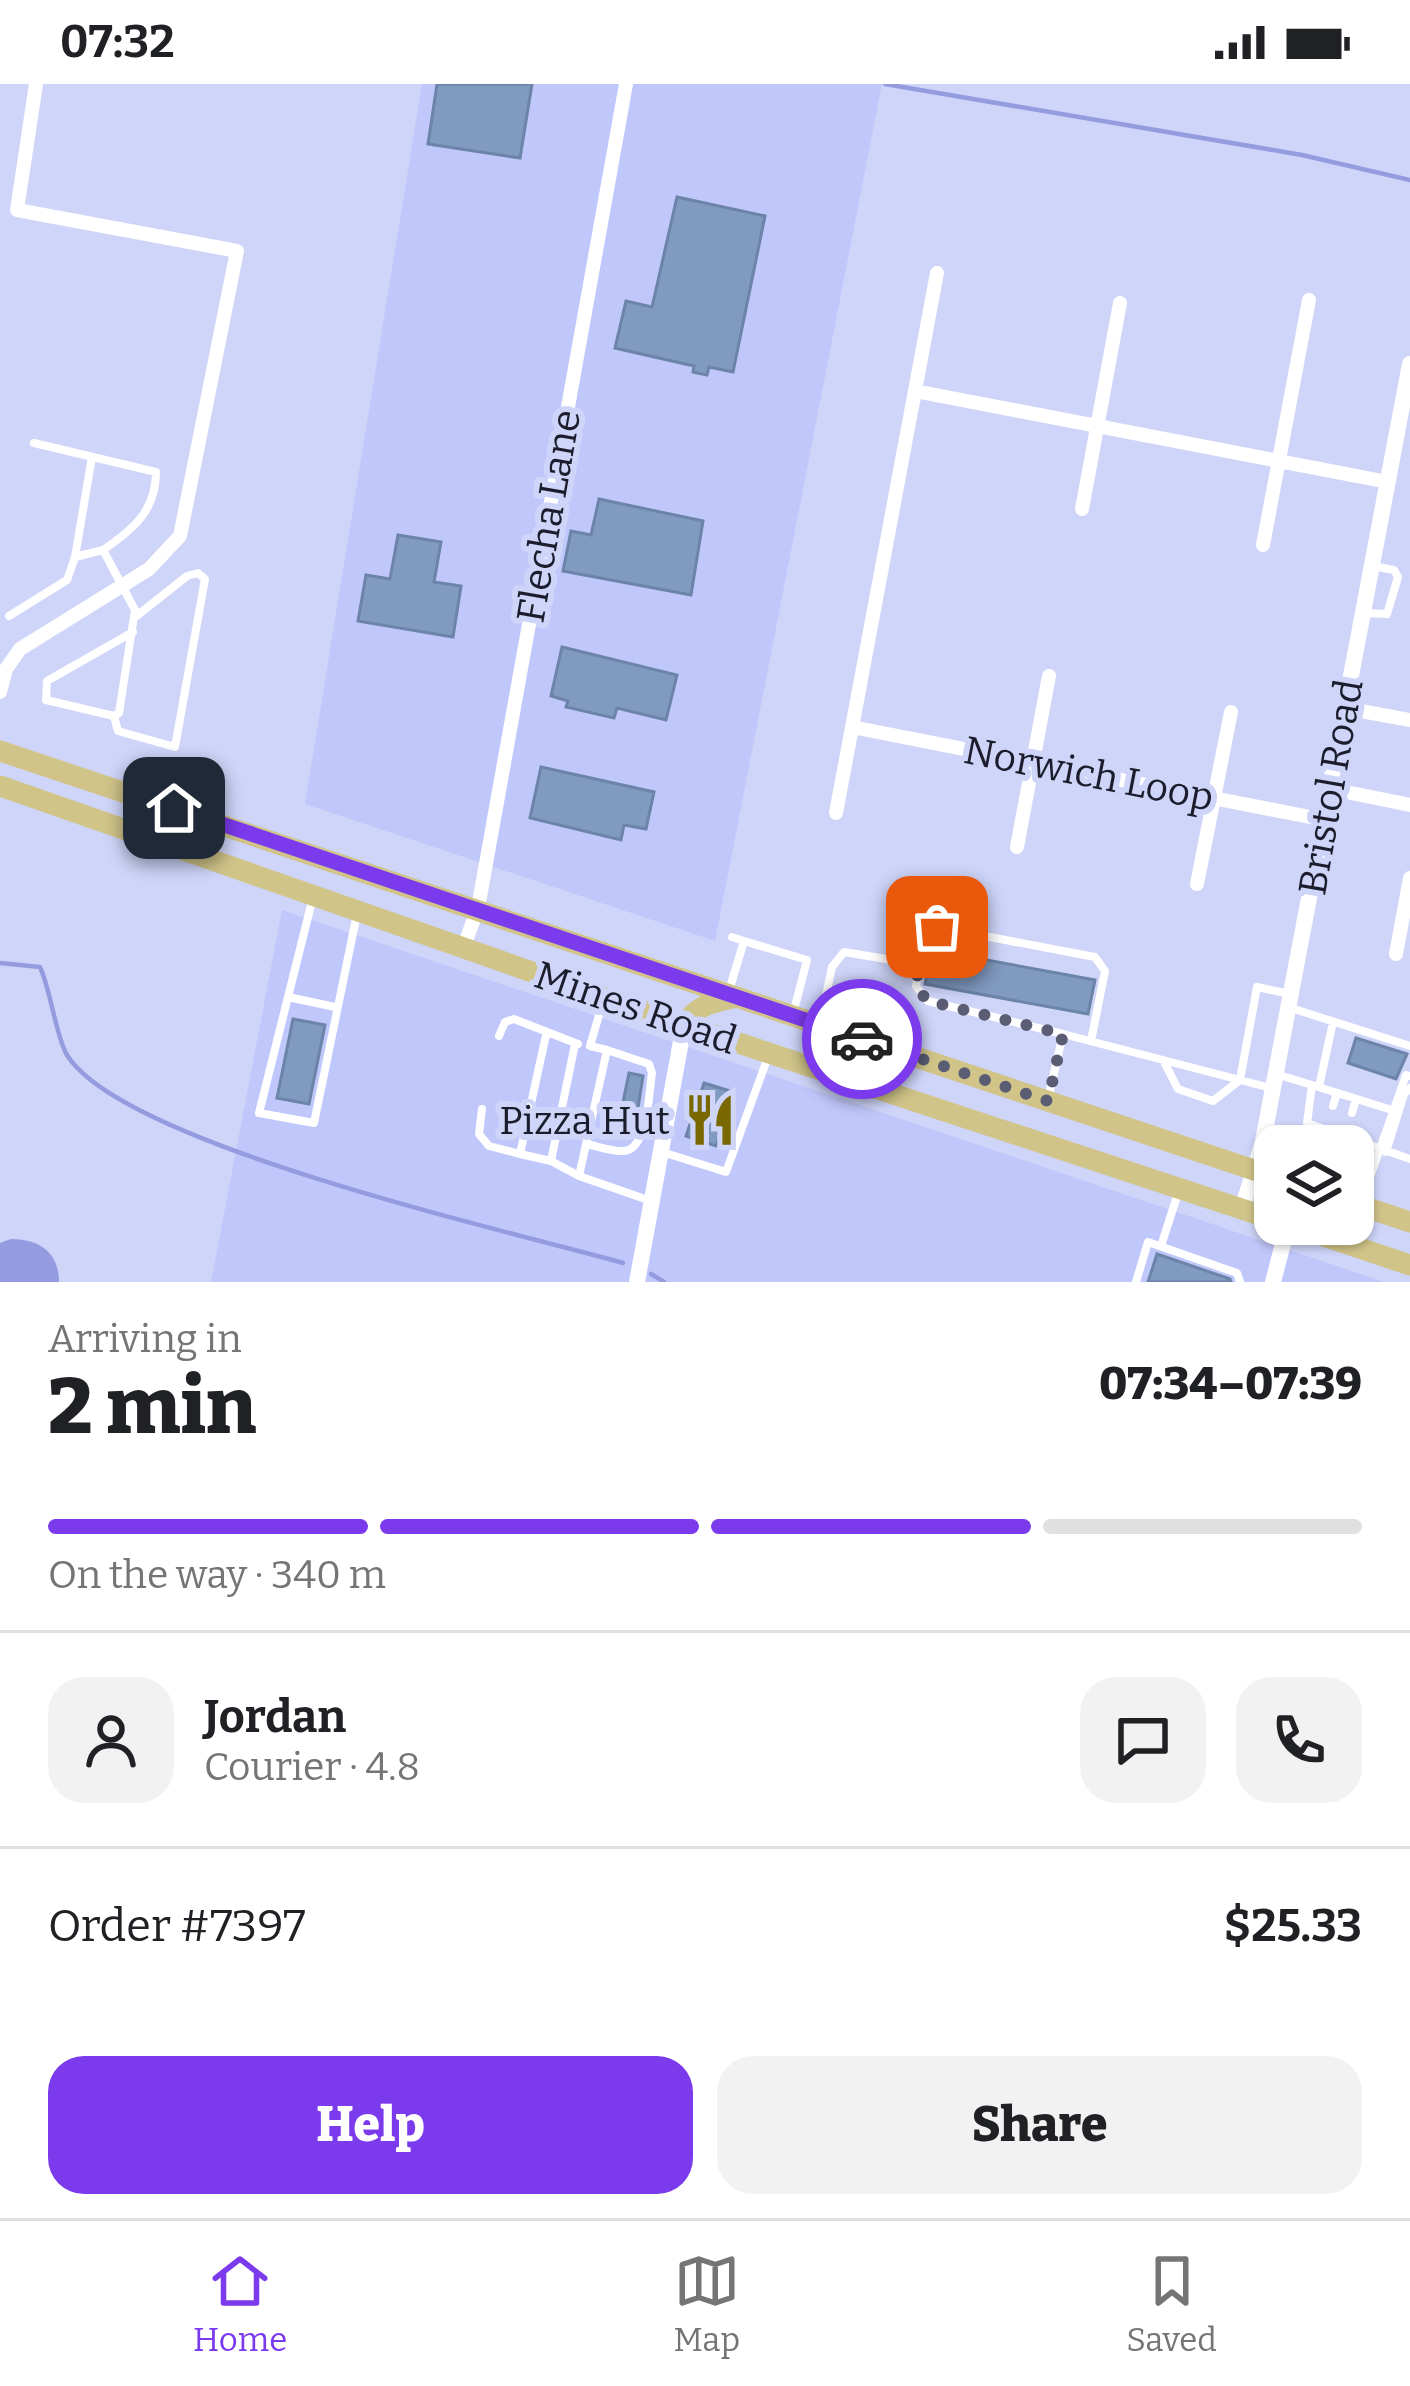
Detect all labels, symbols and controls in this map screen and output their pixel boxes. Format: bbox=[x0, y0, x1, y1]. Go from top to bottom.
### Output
text: 07:32 bbox=[60, 15, 175, 69]
street label: Flecha Lane bbox=[508, 406, 590, 626]
street label: Bristol Road bbox=[1289, 676, 1373, 899]
street label: Norwich Loop bbox=[960, 727, 1217, 821]
pin bbox=[123, 757, 225, 859]
icon: home bbox=[141, 775, 207, 841]
pin bbox=[886, 876, 988, 978]
icon: bag bbox=[904, 894, 970, 960]
street label: Mines Road bbox=[529, 952, 743, 1064]
courier bbox=[802, 979, 922, 1099]
icon: car bbox=[829, 1006, 895, 1072]
restaurant icon: Pizza Hut bbox=[681, 1091, 739, 1149]
place label: Pizza Hut bbox=[500, 1098, 670, 1144]
map controls bbox=[1254, 1125, 1374, 1245]
button: layers bbox=[1254, 1125, 1374, 1245]
text: Arriving in bbox=[48, 1316, 242, 1362]
text: 07:34–07:39 bbox=[1099, 1357, 1362, 1411]
text: 2 min bbox=[48, 1360, 257, 1454]
text: On the way · 340 m bbox=[48, 1552, 386, 1598]
button: person bbox=[48, 1677, 174, 1803]
button: chat bbox=[1080, 1677, 1206, 1803]
button: phone bbox=[1236, 1677, 1362, 1803]
text: Jordan bbox=[204, 1690, 346, 1744]
text: Courier · 4.8 bbox=[204, 1744, 420, 1790]
text: Order #7397 bbox=[48, 1899, 306, 1953]
text: $25.33 bbox=[1224, 1899, 1362, 1953]
button: Help bbox=[48, 2056, 693, 2194]
button: Share bbox=[717, 2056, 1362, 2194]
tab: Home bbox=[193, 2248, 287, 2360]
tab: Map bbox=[673, 2248, 740, 2360]
tab: Saved bbox=[1126, 2248, 1217, 2360]

